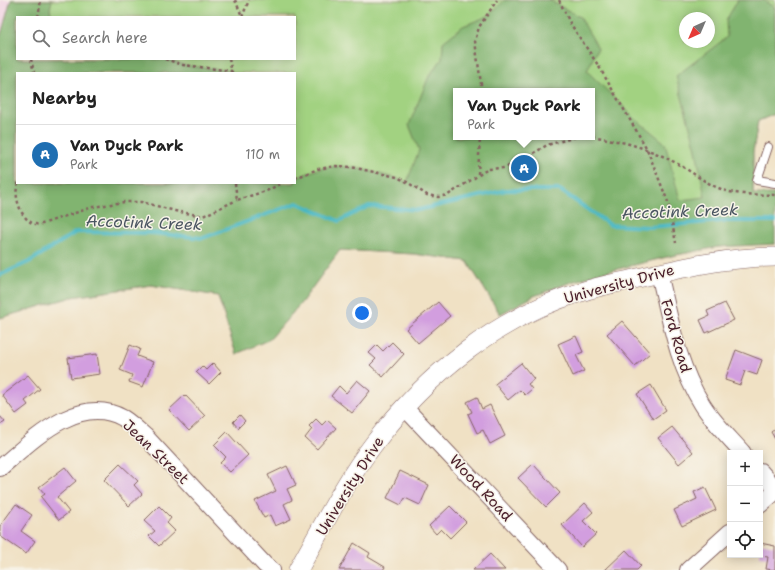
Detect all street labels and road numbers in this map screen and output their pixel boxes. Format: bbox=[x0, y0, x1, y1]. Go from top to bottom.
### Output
street label: University Drive bbox=[562, 260, 676, 308]
street label: Ford Road bbox=[656, 297, 696, 375]
street label: Jean Street bbox=[119, 415, 193, 489]
street label: University Drive bbox=[311, 433, 389, 539]
street label: Wood Road bbox=[445, 450, 517, 526]

